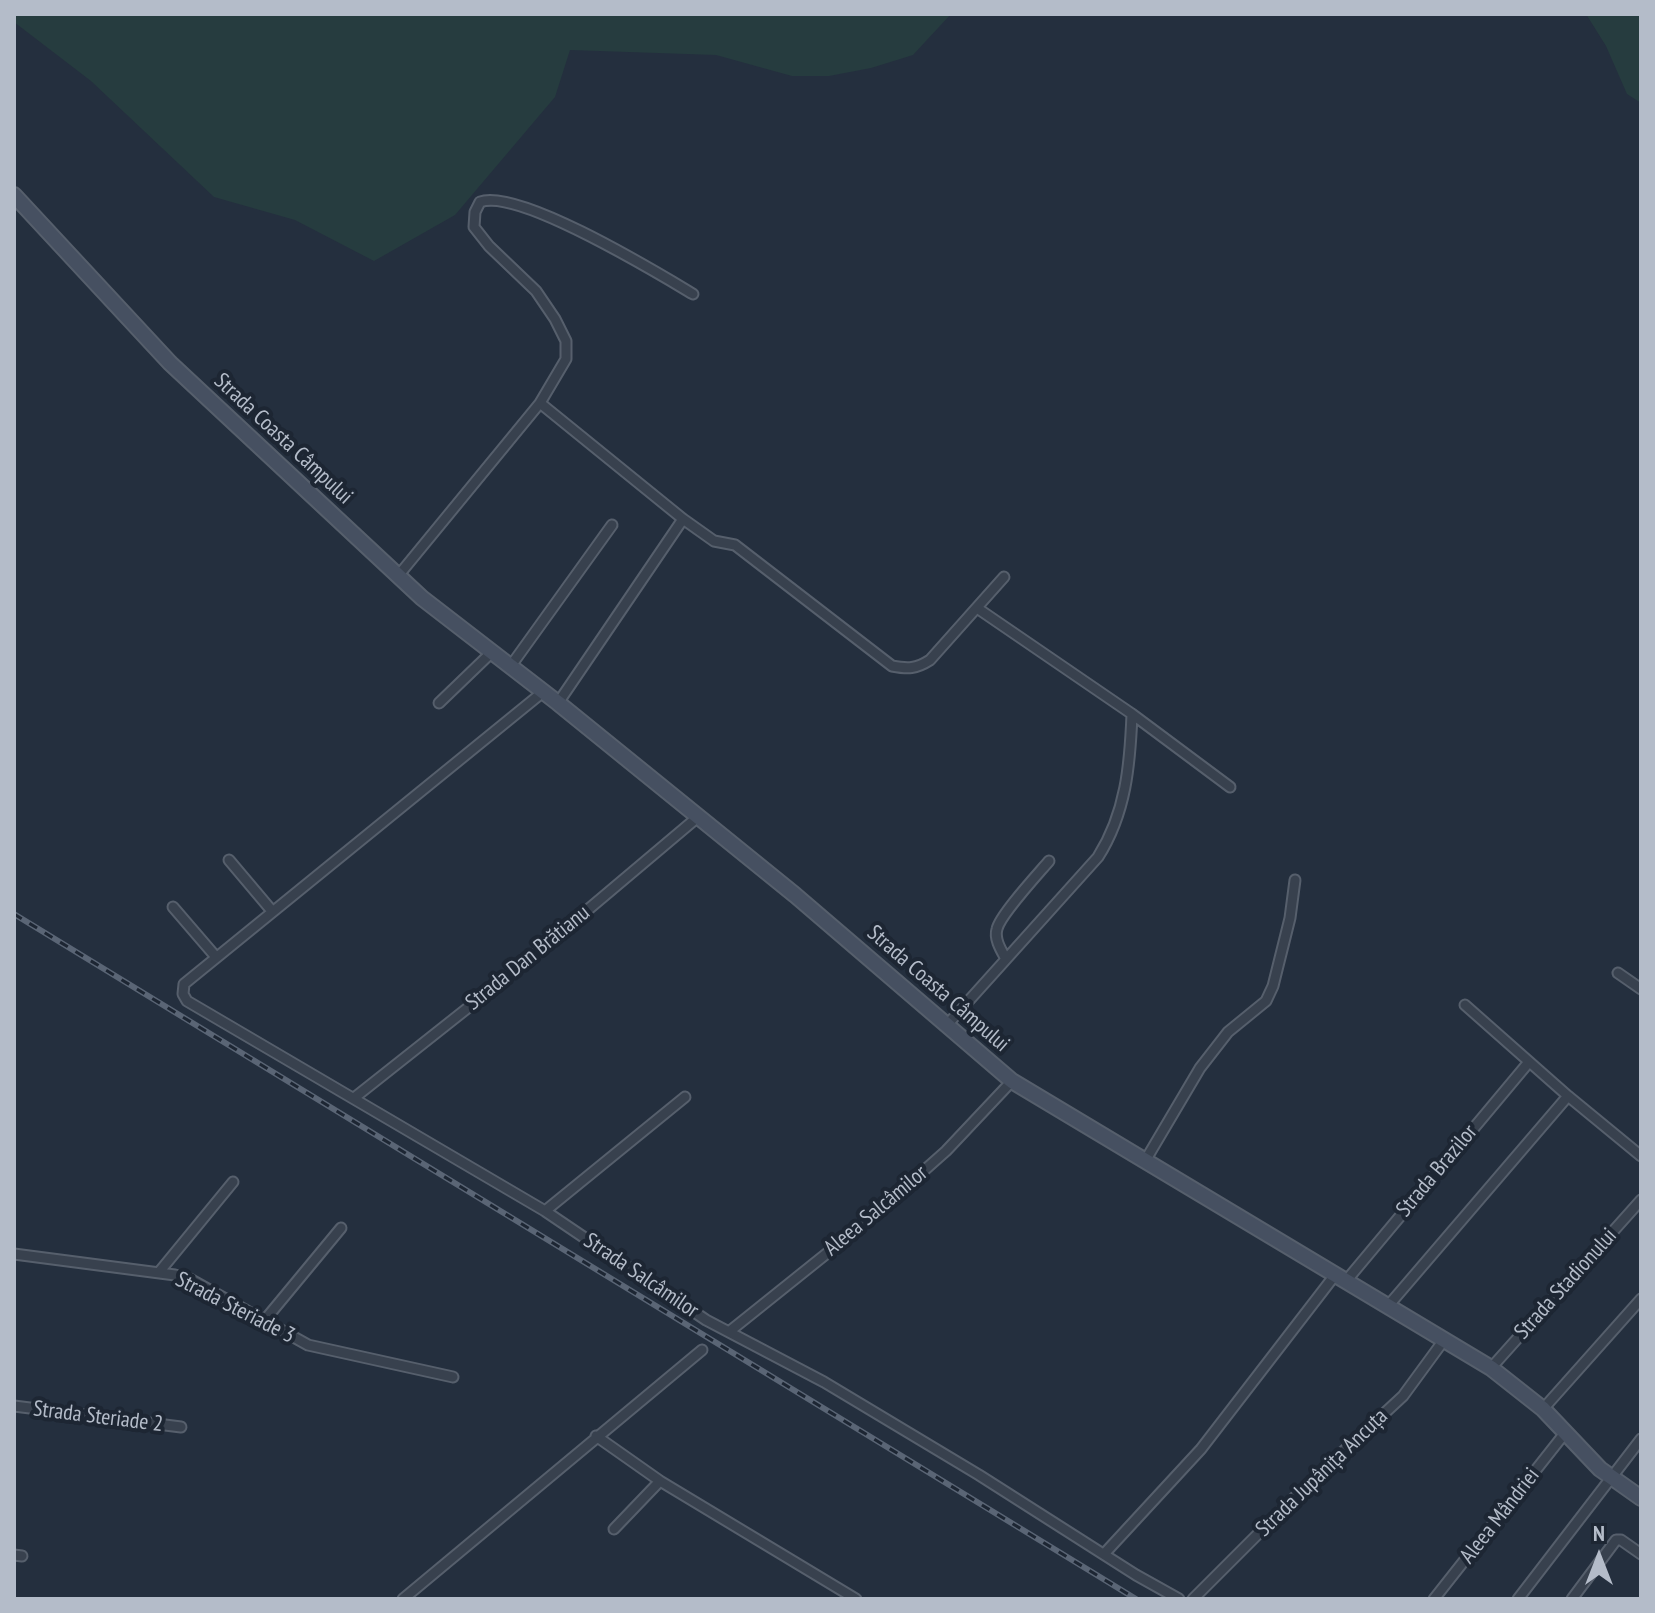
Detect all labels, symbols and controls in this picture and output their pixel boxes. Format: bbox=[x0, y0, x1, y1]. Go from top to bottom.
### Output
street label: Strada Coasta Câmpului bbox=[208, 368, 358, 510]
street label: Strada Dan Brătianu bbox=[461, 900, 595, 1016]
street label: Strada Coasta Câmpului bbox=[862, 920, 1014, 1058]
street label: Strada Brazilor bbox=[1391, 1120, 1483, 1222]
street label: Aleea Salcâmilor bbox=[819, 1160, 933, 1262]
street label: Strada Stadionului bbox=[1509, 1223, 1623, 1345]
street label: Strada Salcâmilor bbox=[578, 1228, 704, 1324]
street label: Strada Steriade 3 bbox=[171, 1267, 299, 1349]
street label: Strada Steriade 2 bbox=[32, 1396, 164, 1438]
street label: Strada Jupânița Ancuța bbox=[1251, 1404, 1393, 1542]
street label: Aleea Mândriei bbox=[1455, 1463, 1545, 1569]
north arrow bbox=[1559, 1517, 1639, 1597]
text: N bbox=[1593, 1519, 1605, 1547]

